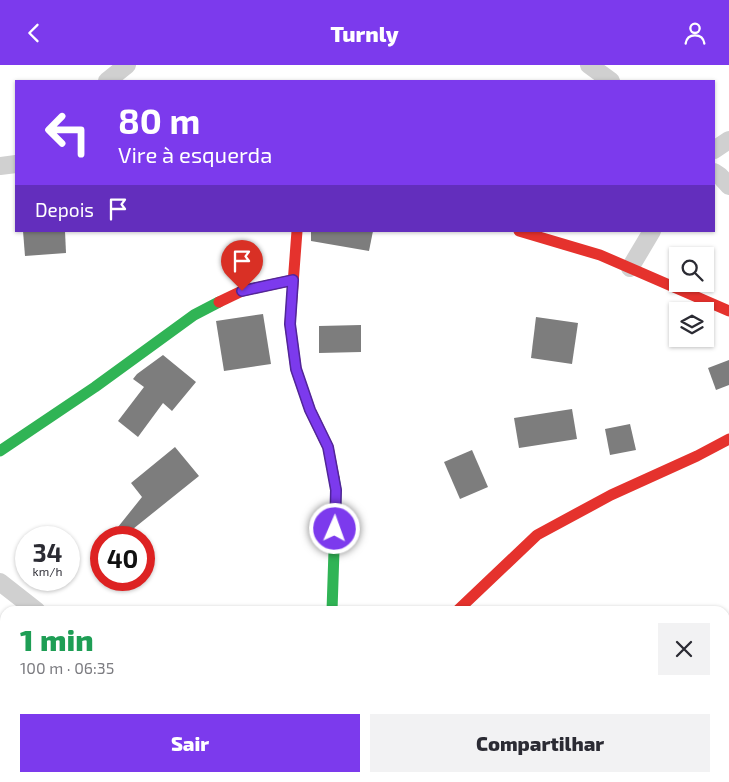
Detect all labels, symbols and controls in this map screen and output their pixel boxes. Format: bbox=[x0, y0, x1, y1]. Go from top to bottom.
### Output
icon: back bbox=[20, 19, 48, 47]
icon: person bbox=[681, 19, 709, 47]
text: Turnly bbox=[330, 20, 399, 46]
text: 80 m bbox=[118, 99, 200, 141]
icon: left bbox=[35, 100, 100, 165]
text: Vire à esquerda bbox=[118, 141, 272, 167]
icon: arrive bbox=[104, 195, 132, 223]
text: Depois bbox=[35, 198, 94, 221]
pin bbox=[221, 240, 263, 291]
icon: arrive bbox=[228, 247, 256, 275]
map controls bbox=[669, 247, 714, 347]
button: search bbox=[669, 247, 714, 292]
button: layers bbox=[669, 302, 714, 347]
position arrow bbox=[308, 502, 360, 554]
speed limit sign: 40 bbox=[90, 526, 155, 591]
text: 34 bbox=[32, 537, 63, 567]
text: km/h bbox=[33, 564, 62, 578]
text: 1 min bbox=[20, 621, 94, 657]
button: close bbox=[658, 623, 710, 675]
text: 100 m · 06:35 bbox=[20, 658, 114, 677]
button: Sair bbox=[20, 714, 360, 772]
button: Compartilhar bbox=[370, 714, 710, 772]

